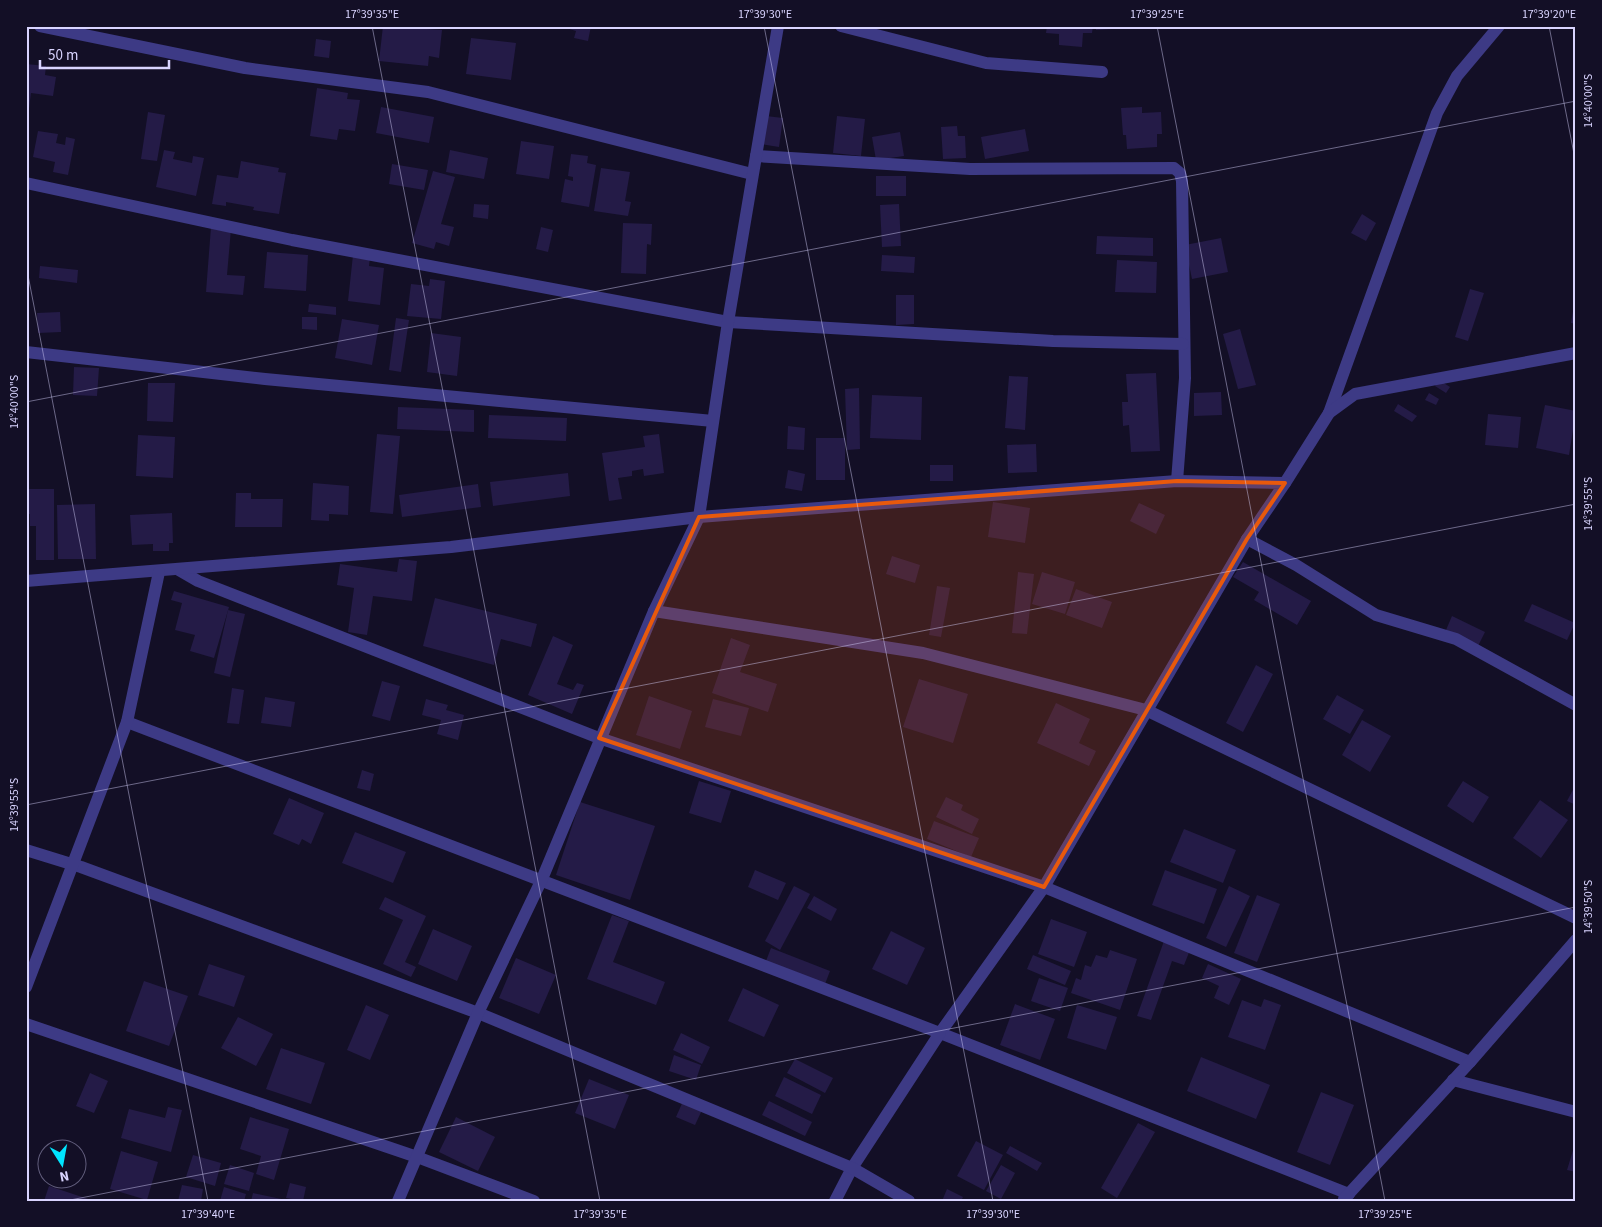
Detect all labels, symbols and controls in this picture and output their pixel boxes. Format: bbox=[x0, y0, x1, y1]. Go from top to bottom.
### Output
text: 17°39'35"E bbox=[345, 6, 399, 23]
text: 17°39'30"E bbox=[738, 6, 792, 23]
text: 17°39'25"E bbox=[1130, 6, 1184, 23]
text: 17°39'20"E bbox=[1522, 6, 1576, 23]
scale bar bbox=[40, 38, 169, 70]
text: 50 m bbox=[48, 45, 78, 66]
text: 14°40'00"S bbox=[1580, 74, 1597, 128]
text: 14°40'00"S bbox=[6, 375, 23, 429]
text: 14°39'55"S bbox=[1580, 477, 1597, 531]
text: 14°39'55"S bbox=[6, 778, 23, 832]
text: 14°39'50"S bbox=[1580, 880, 1597, 934]
north arrow bbox=[38, 1140, 88, 1190]
text: N bbox=[58, 1165, 71, 1186]
text: 17°39'40"E bbox=[181, 1206, 235, 1223]
text: 17°39'35"E bbox=[573, 1206, 627, 1223]
text: 17°39'30"E bbox=[966, 1206, 1020, 1223]
text: 17°39'25"E bbox=[1358, 1206, 1412, 1223]

